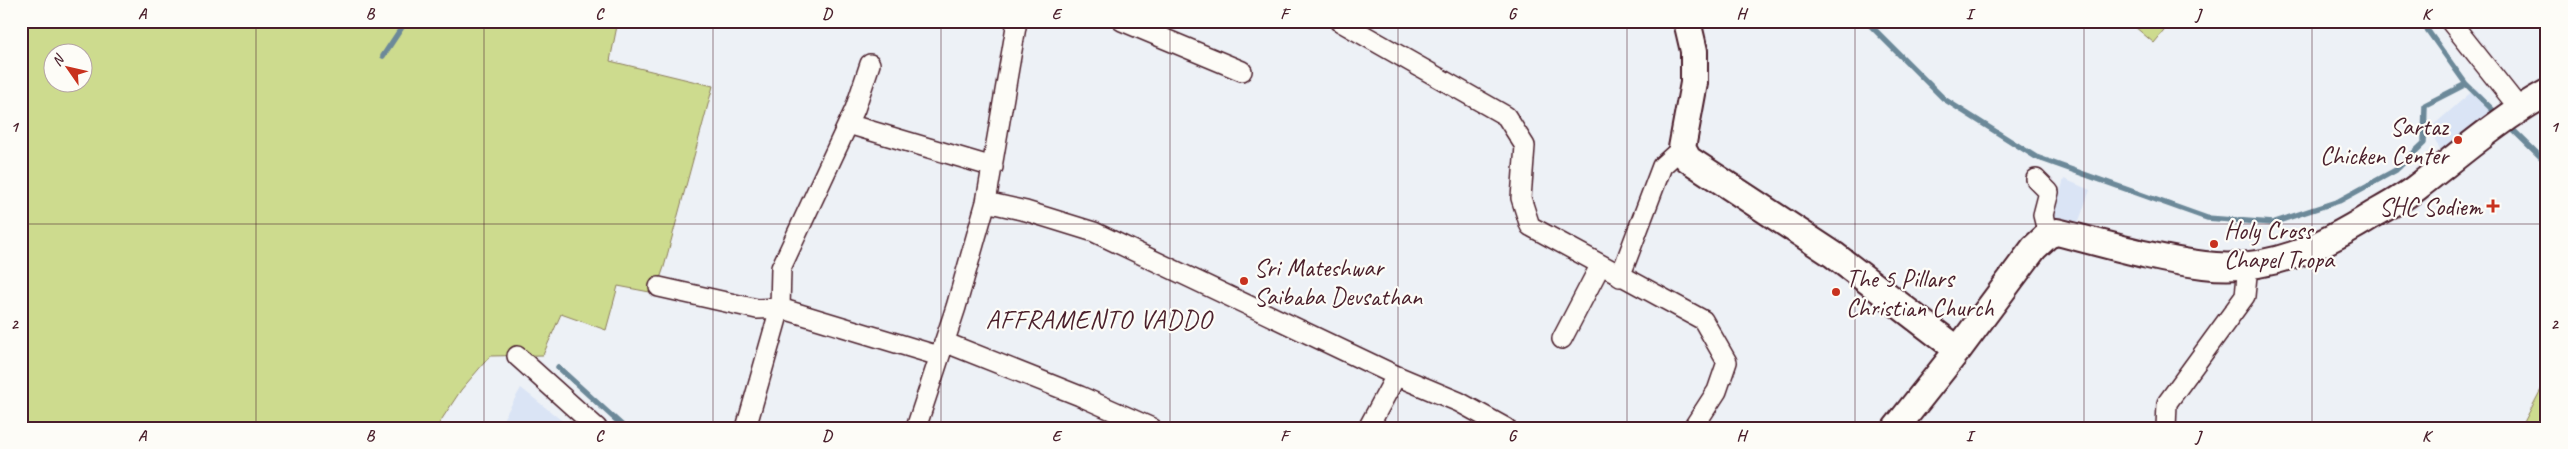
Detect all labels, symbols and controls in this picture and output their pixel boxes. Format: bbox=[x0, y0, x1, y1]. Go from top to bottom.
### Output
text: A bbox=[138, 4, 148, 24]
text: B bbox=[366, 4, 376, 24]
text: C bbox=[595, 4, 605, 24]
text: D bbox=[822, 4, 833, 24]
text: E bbox=[1052, 4, 1063, 24]
text: F bbox=[1280, 4, 1291, 24]
text: G bbox=[1508, 4, 1518, 24]
text: H bbox=[1736, 4, 1748, 24]
text: I bbox=[1966, 4, 1976, 24]
text: J bbox=[2194, 4, 2203, 24]
text: K bbox=[2422, 4, 2434, 24]
north arrow bbox=[42, 42, 92, 92]
text: N bbox=[48, 51, 68, 69]
place label: Sartaz Chicken Center bbox=[2320, 111, 2451, 172]
text: 1 bbox=[10, 117, 19, 137]
text: 1 bbox=[2550, 117, 2559, 137]
marker: Sartaz Chicken Center bbox=[2452, 134, 2464, 146]
place label: SHC Sodiem bbox=[2379, 191, 2484, 223]
marker: SHC Sodiem bbox=[2486, 199, 2500, 213]
place label: Holy Cross Chapel Tropa bbox=[2224, 215, 2336, 276]
marker: Holy Cross Chapel Tropa bbox=[2208, 238, 2220, 250]
place label: Sri Mateshwar Saibaba Devsathan bbox=[1254, 252, 1423, 313]
place label: The 5 Pillars Christian Church bbox=[1846, 263, 1994, 324]
marker: Sri Mateshwar Saibaba Devsathan bbox=[1238, 275, 1250, 287]
marker: The 5 Pillars Christian Church bbox=[1830, 286, 1842, 298]
district label: AFFRAMENTO VADDO bbox=[986, 303, 1214, 336]
text: 2 bbox=[10, 314, 19, 334]
text: 2 bbox=[2550, 314, 2559, 334]
text: A bbox=[138, 426, 148, 446]
text: B bbox=[366, 426, 376, 446]
text: C bbox=[595, 426, 605, 446]
text: D bbox=[822, 426, 833, 446]
text: E bbox=[1052, 426, 1063, 446]
text: F bbox=[1280, 426, 1291, 446]
text: G bbox=[1508, 426, 1518, 446]
text: H bbox=[1736, 426, 1748, 446]
text: I bbox=[1966, 426, 1976, 446]
text: J bbox=[2194, 426, 2203, 446]
text: K bbox=[2422, 426, 2434, 446]

